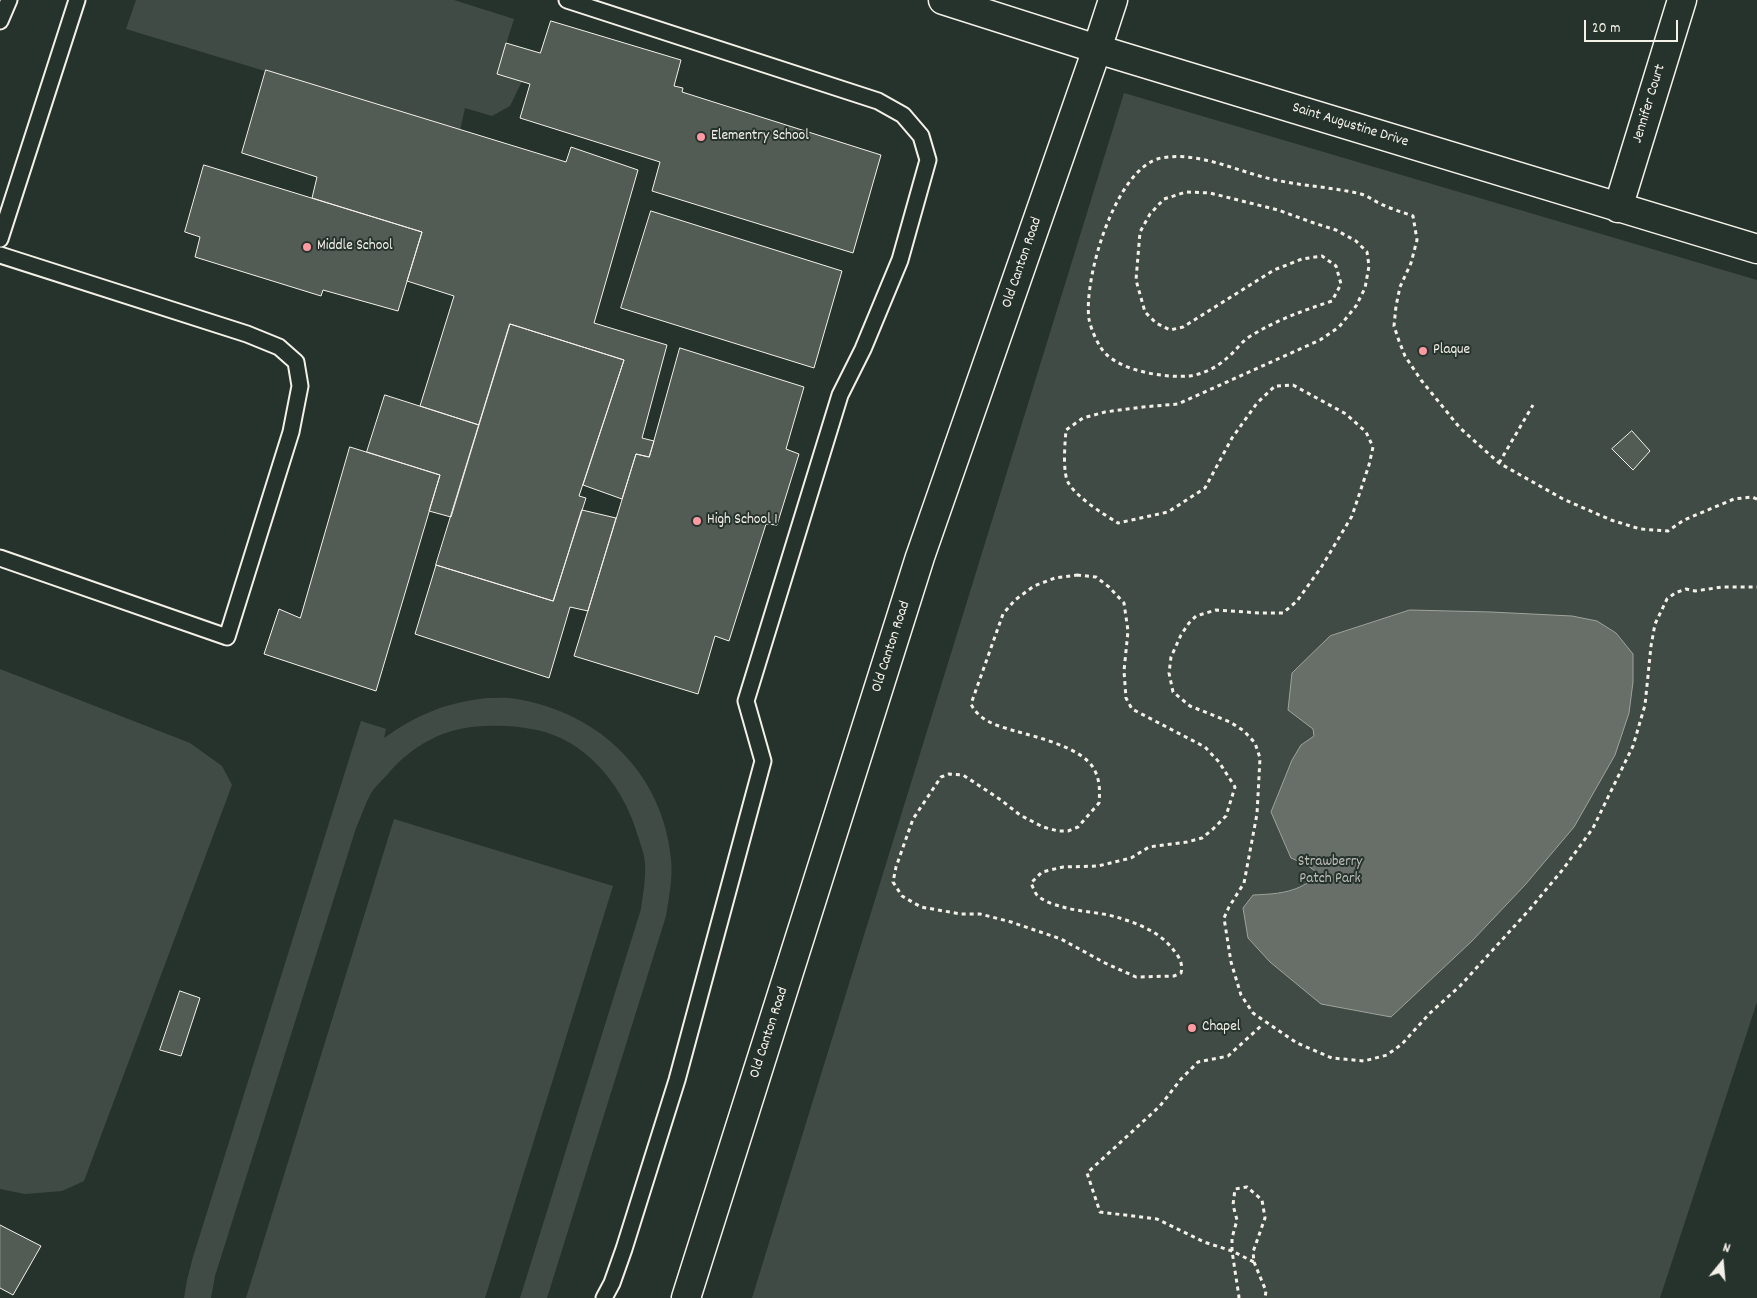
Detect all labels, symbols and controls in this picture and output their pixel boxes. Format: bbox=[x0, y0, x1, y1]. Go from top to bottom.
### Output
scale bar bbox=[1587, 10, 1681, 42]
text: 20 m bbox=[1592, 18, 1620, 40]
street label: Jennifer Court bbox=[1630, 63, 1670, 145]
street label: Saint Augustine Drive bbox=[1290, 100, 1410, 152]
place label: Elementry School bbox=[711, 128, 809, 146]
marker: Elementry School bbox=[695, 131, 707, 143]
street label: Old Canton Road bbox=[999, 215, 1047, 311]
place label: Middle School bbox=[317, 238, 393, 256]
marker: Middle School bbox=[301, 241, 313, 253]
place label: Plaque bbox=[1433, 342, 1470, 360]
marker: Plaque bbox=[1417, 345, 1429, 357]
place label: High School 1 bbox=[707, 512, 777, 530]
marker: High School 1 bbox=[691, 515, 703, 527]
street label: Old Canton Road bbox=[869, 599, 915, 695]
park label: Strawberry Patch Park bbox=[1298, 854, 1362, 889]
street label: Old Canton Road bbox=[747, 985, 793, 1081]
place label: Chapel bbox=[1202, 1019, 1240, 1037]
marker: Chapel bbox=[1186, 1022, 1198, 1034]
north arrow bbox=[1697, 1238, 1747, 1288]
text: N bbox=[1720, 1238, 1733, 1259]

